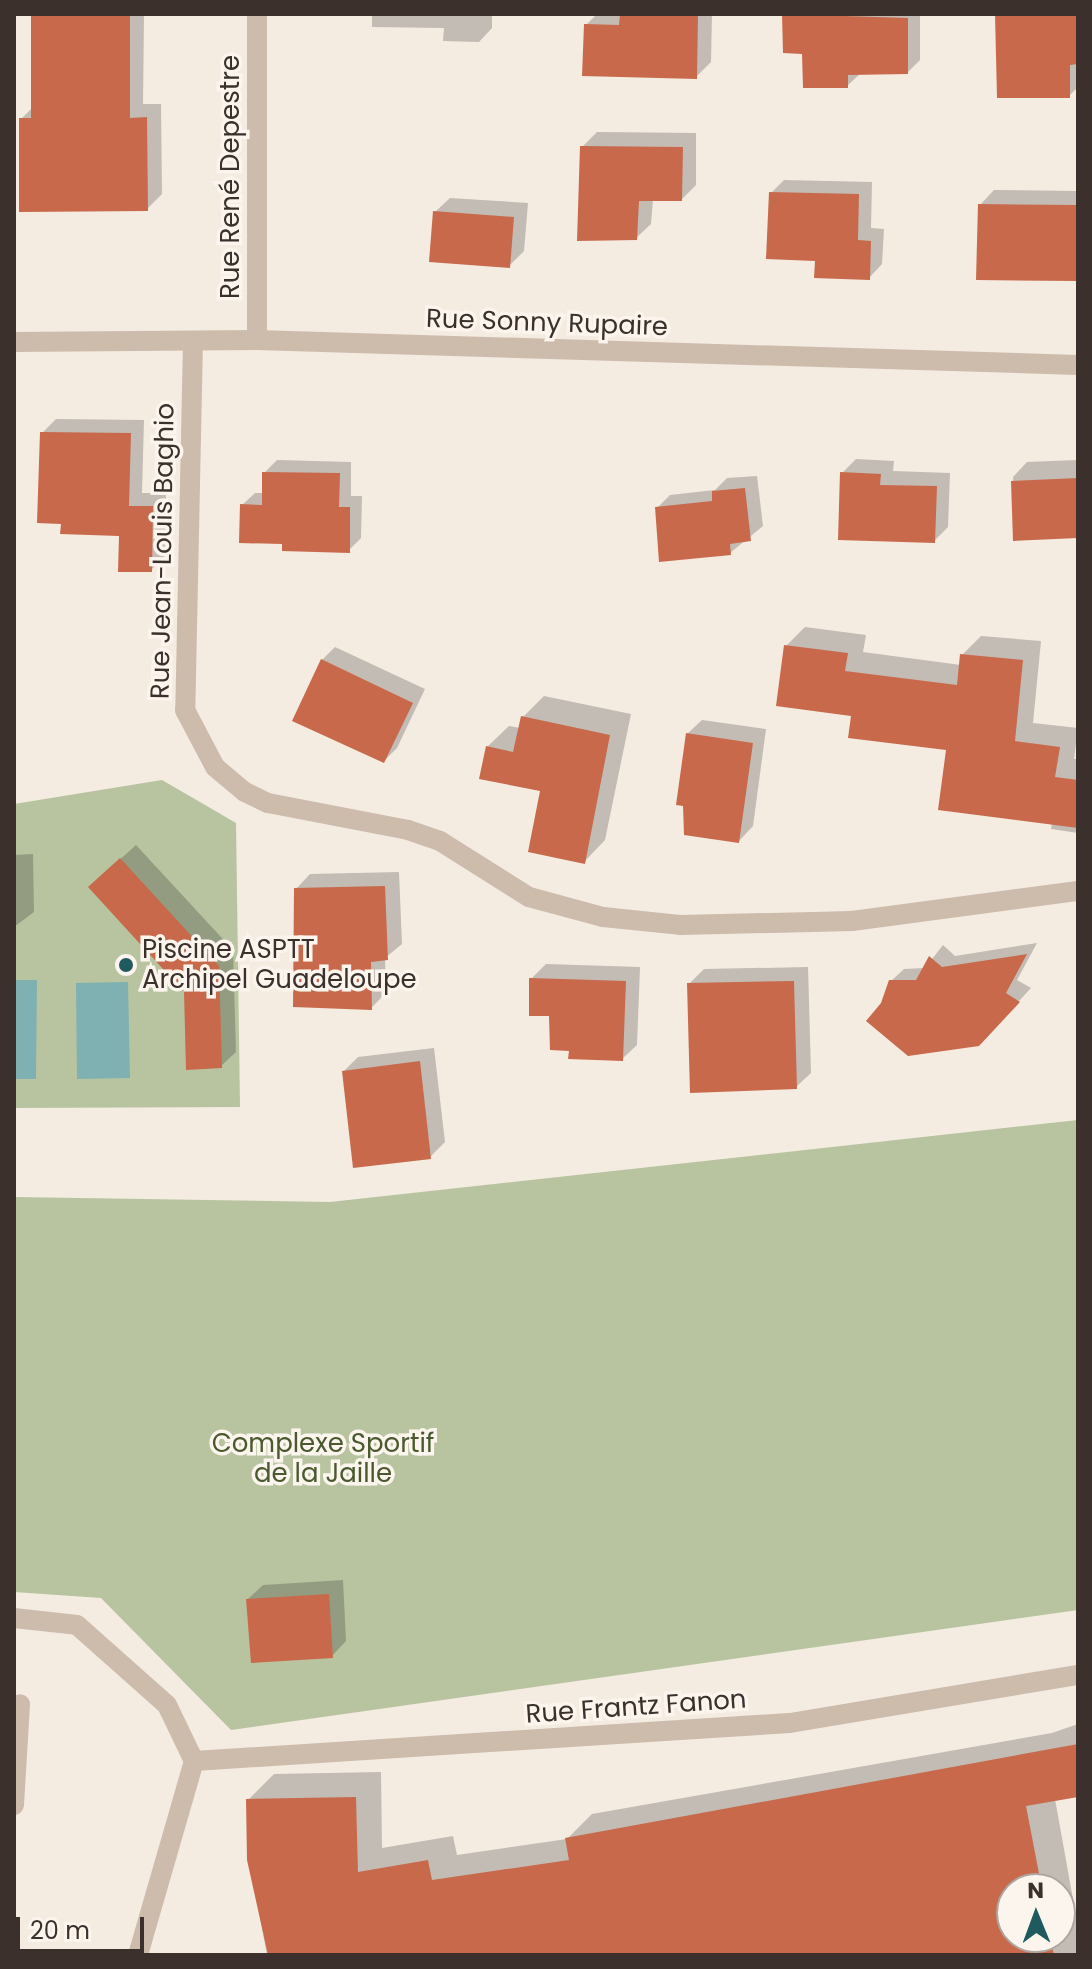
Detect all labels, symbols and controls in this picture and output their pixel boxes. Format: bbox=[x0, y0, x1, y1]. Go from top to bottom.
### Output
street label: Rue René Depestre bbox=[215, 55, 247, 299]
street label: Rue Sonny Rupaire bbox=[425, 303, 669, 343]
street label: Rue Jean-Louis Baghio bbox=[145, 403, 181, 699]
place label: Piscine ASPTT Archipel Guadeloupe bbox=[142, 934, 417, 996]
marker: Piscine ASPTT Archipel Guadeloupe bbox=[117, 956, 135, 974]
park label: Complexe Sportif de la Jaille bbox=[212, 1428, 434, 1490]
street label: Rue Frantz Fanon bbox=[524, 1684, 748, 1730]
north arrow bbox=[996, 1873, 1076, 1953]
text: N bbox=[1027, 1875, 1044, 1906]
scale bar bbox=[20, 1901, 148, 1951]
text: 20 m bbox=[30, 1914, 90, 1947]

